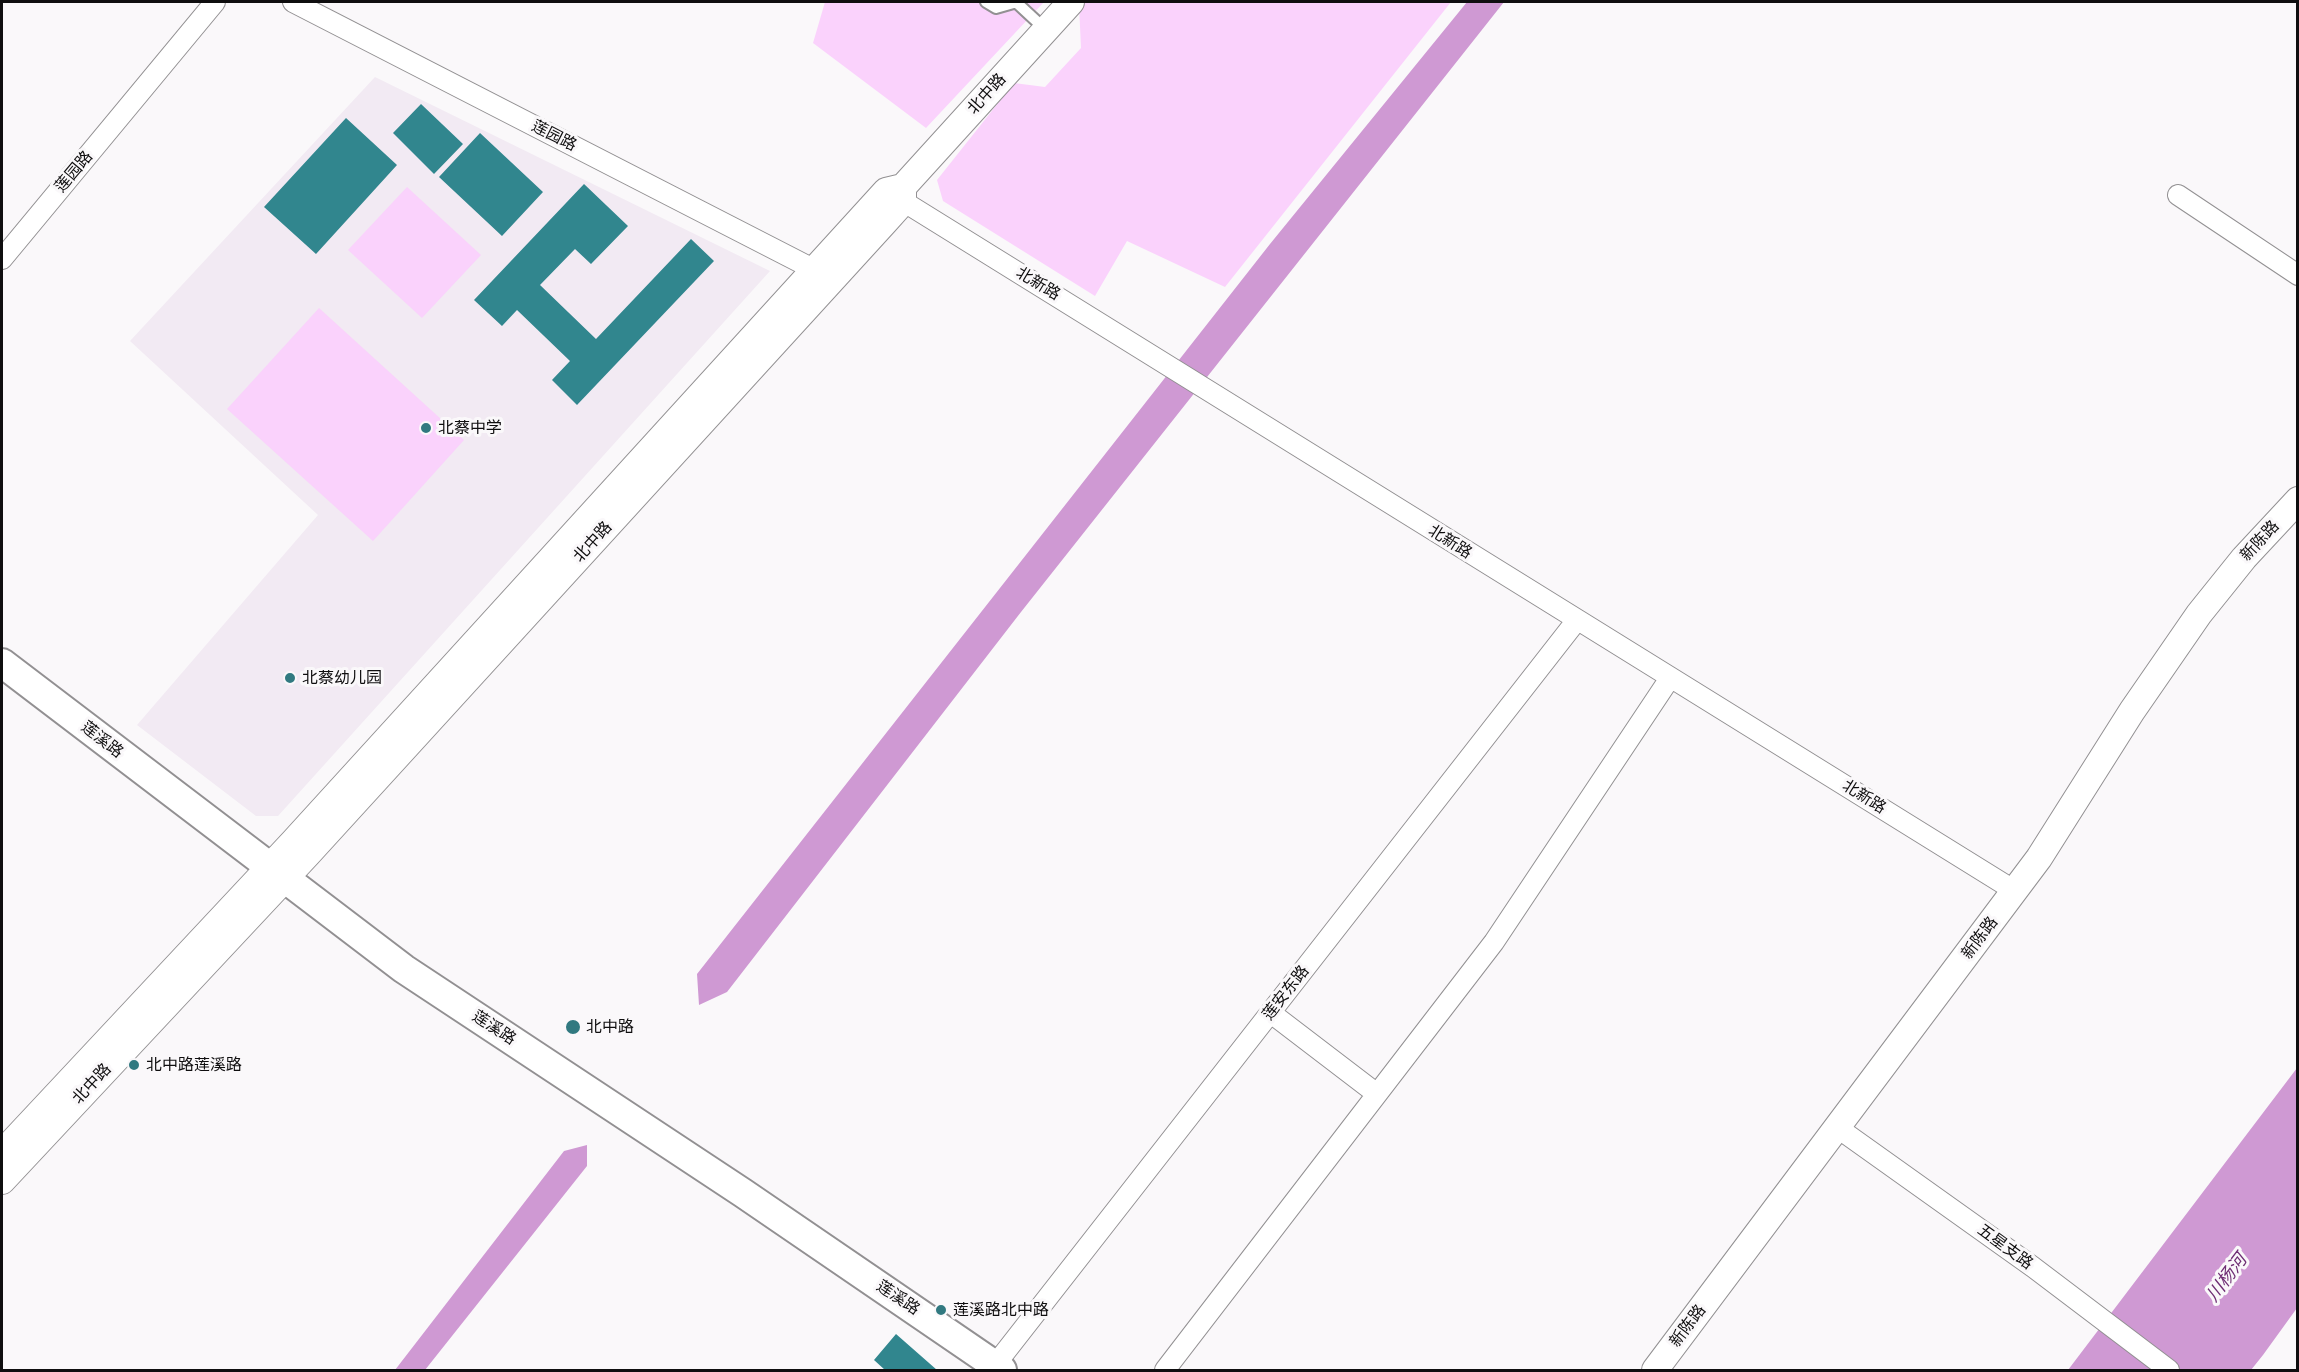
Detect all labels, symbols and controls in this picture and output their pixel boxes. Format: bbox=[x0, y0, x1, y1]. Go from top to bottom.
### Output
street label: 北中路 bbox=[964, 70, 1010, 118]
street label: 莲园路 bbox=[528, 117, 580, 155]
street label: 莲园路 bbox=[51, 147, 97, 197]
street label: 北新路 bbox=[1012, 263, 1064, 305]
place label: 北蔡中学 bbox=[438, 418, 502, 438]
marker: 北蔡中学 bbox=[419, 421, 433, 435]
street label: 新陈路 bbox=[2237, 517, 2283, 565]
street label: 北中路 bbox=[570, 518, 616, 566]
street label: 北新路 bbox=[1425, 521, 1475, 563]
place label: 北蔡幼儿园 bbox=[302, 668, 382, 688]
marker: 北蔡幼儿园 bbox=[283, 671, 297, 685]
street label: 莲溪路 bbox=[77, 718, 127, 762]
street label: 北新路 bbox=[1839, 776, 1889, 818]
street label: 新陈路 bbox=[1958, 913, 2002, 963]
street label: 莲安东路 bbox=[1259, 962, 1313, 1024]
street label: 莲溪路 bbox=[469, 1007, 519, 1049]
place label: 北中路 bbox=[586, 1017, 634, 1037]
marker: 北中路 bbox=[564, 1018, 582, 1036]
place label: 北中路莲溪路 bbox=[146, 1055, 242, 1075]
marker: 北中路莲溪路 bbox=[127, 1058, 141, 1072]
street label: 北中路 bbox=[69, 1060, 115, 1108]
street label: 五星支路 bbox=[1973, 1220, 2037, 1274]
water label: 川杨河 bbox=[2202, 1250, 2252, 1306]
street label: 莲溪路 bbox=[873, 1277, 923, 1319]
place label: 莲溪路北中路 bbox=[953, 1300, 1049, 1320]
street label: 新陈路 bbox=[1666, 1301, 1710, 1351]
marker: 莲溪路北中路 bbox=[934, 1303, 948, 1317]

